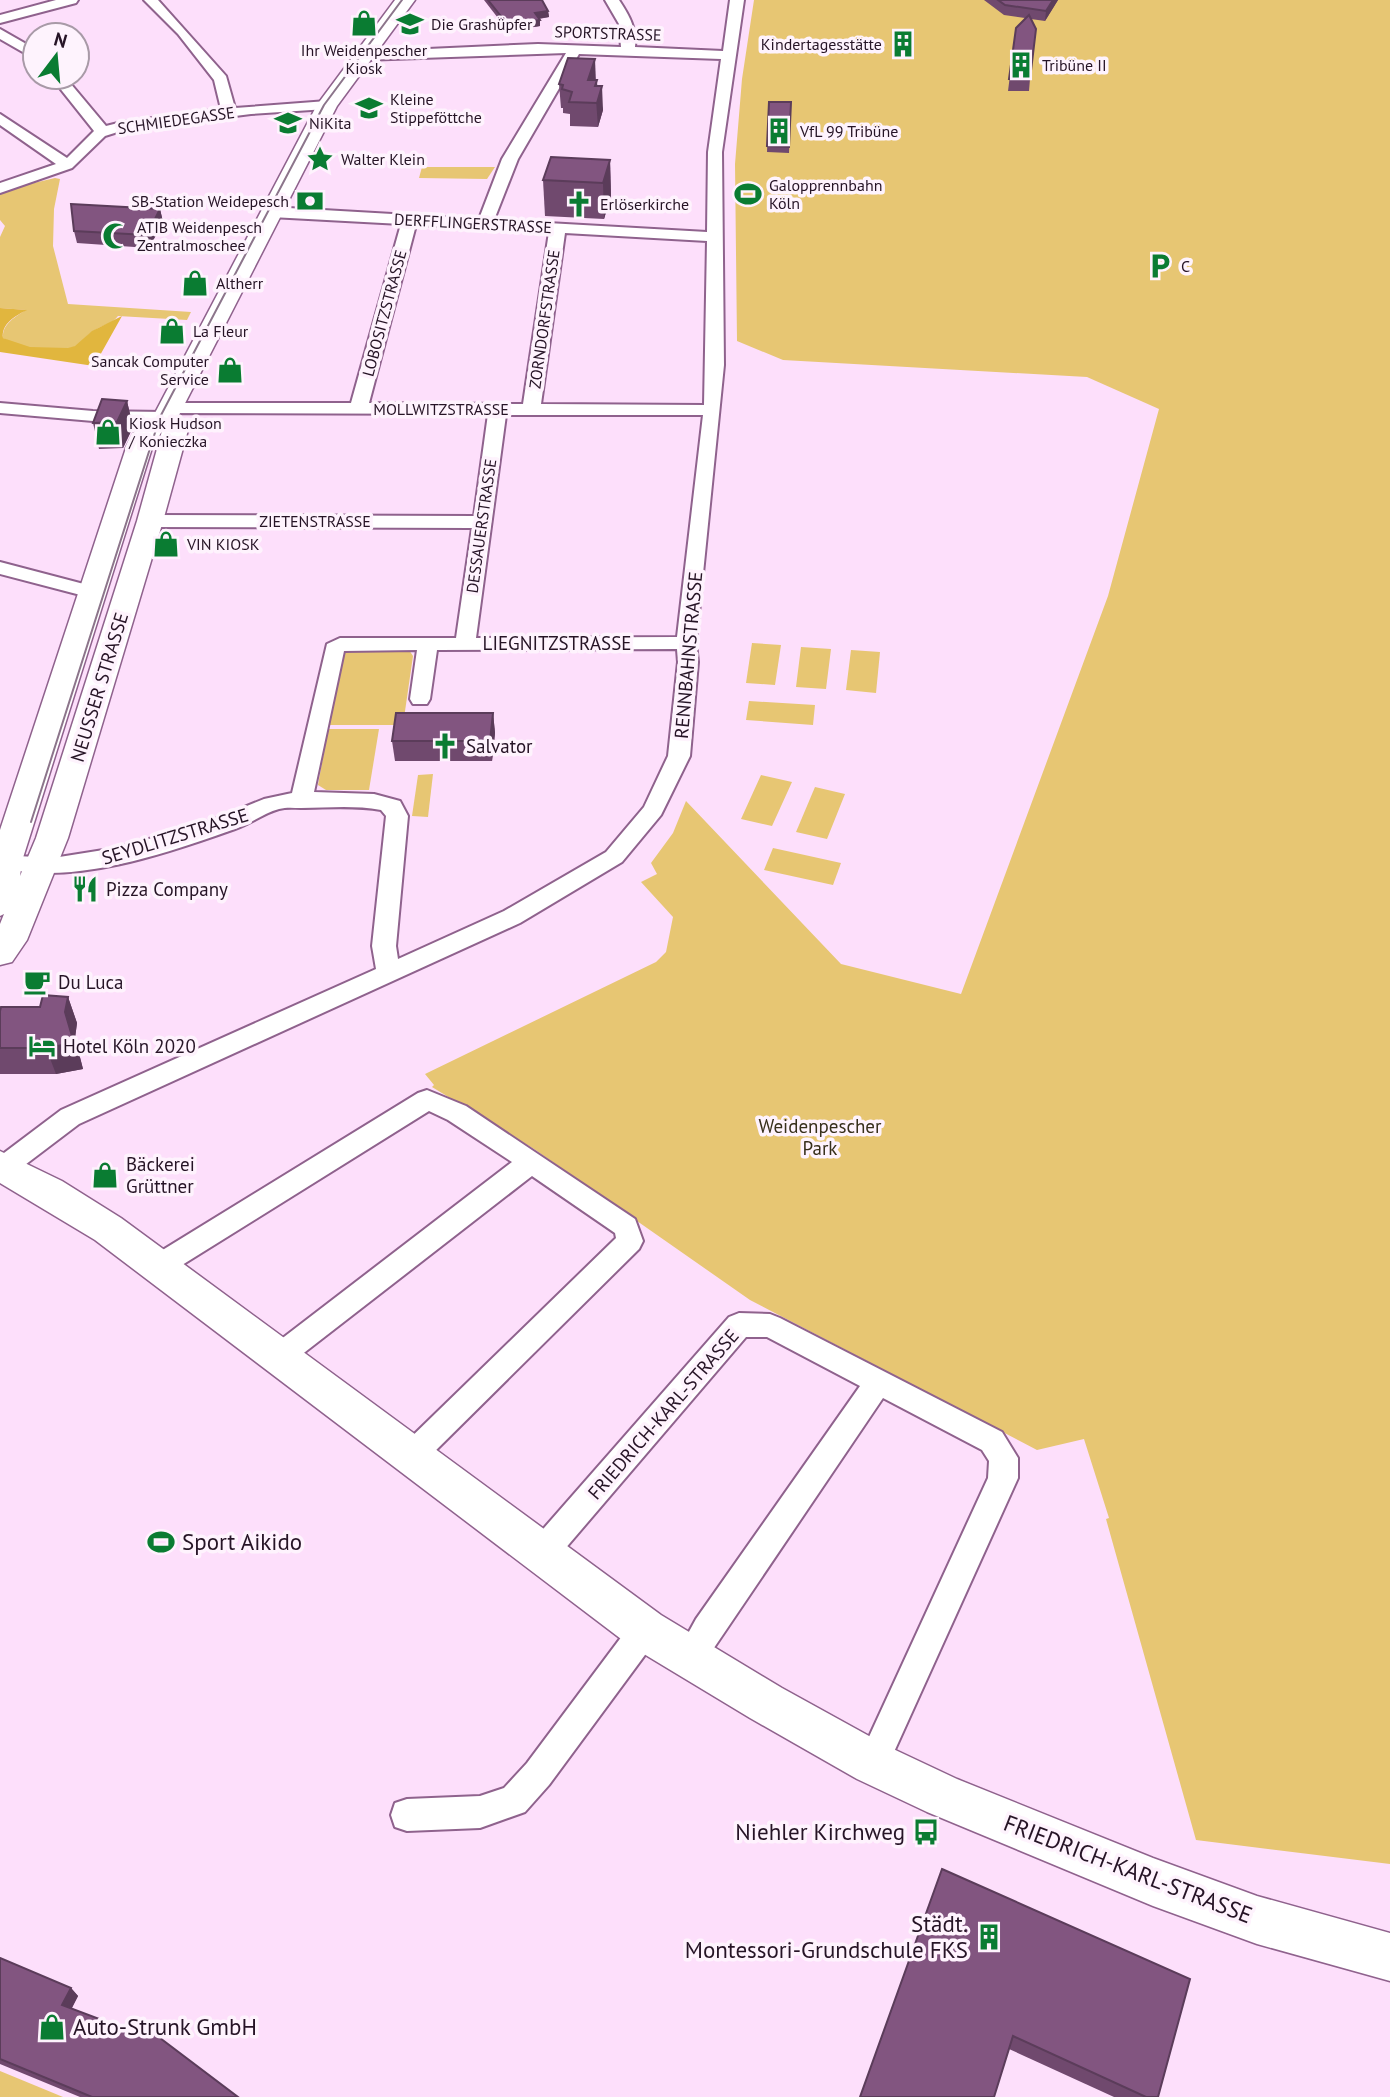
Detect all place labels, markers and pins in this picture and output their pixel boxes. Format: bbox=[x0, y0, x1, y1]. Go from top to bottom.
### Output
shop icon: Ihr Weidenpescher Kiosk bbox=[349, 8, 379, 38]
school or university icon: Die Grashüpfer bbox=[395, 9, 425, 39]
place label: Die Grashüpfer bbox=[431, 14, 533, 34]
building icon: Kindertagesstätte bbox=[888, 29, 918, 59]
place label: Kindertagesstätte bbox=[761, 34, 882, 54]
place label: Ihr Weidenpescher Kiosk bbox=[301, 40, 428, 78]
building icon: Tribüne II bbox=[1006, 50, 1036, 80]
place label: Tribüne II bbox=[1042, 55, 1107, 75]
place label: Kleine Stippeföttche bbox=[390, 89, 482, 127]
school or university icon: Kleine Stippeföttche bbox=[354, 93, 384, 123]
school or university icon: NiKita bbox=[273, 108, 303, 138]
place label: NiKita bbox=[309, 113, 351, 133]
building icon: VfL 99 Tribüne bbox=[764, 116, 794, 146]
place label: VfL 99 Tribüne bbox=[799, 121, 898, 141]
place icon: Walter Klein bbox=[305, 144, 335, 174]
place label: Walter Klein bbox=[341, 149, 425, 169]
place label: Galopprennbahn Köln bbox=[769, 175, 882, 213]
sports icon: Galopprennbahn Köln bbox=[733, 179, 763, 209]
bank icon: SB-Station Weidepesch bbox=[295, 186, 325, 216]
church icon: Erlöserkirche bbox=[564, 189, 594, 219]
place label: SB-Station Weidepesch bbox=[131, 191, 289, 211]
place label: Erlöserkirche bbox=[600, 194, 689, 214]
place label: ATIB Weidenpesch Zentralmoschee bbox=[137, 217, 262, 255]
mosque icon: ATIB Weidenpesch Zentralmoschee bbox=[101, 221, 131, 251]
parking icon: C bbox=[1145, 251, 1175, 281]
place label: C bbox=[1181, 256, 1190, 276]
shop icon: Altherr bbox=[180, 268, 210, 298]
place label: Altherr bbox=[216, 273, 264, 293]
shop icon: La Fleur bbox=[157, 316, 187, 346]
place label: La Fleur bbox=[193, 321, 249, 341]
place label: Sancak Computer Service bbox=[91, 351, 210, 389]
shop icon: Sancak Computer Service bbox=[215, 355, 245, 385]
place label: Kiosk Hudson / Konieczka bbox=[128, 413, 222, 451]
shop icon: Kiosk Hudson / Konieczka bbox=[93, 417, 123, 447]
shop icon: VIN KIOSK bbox=[151, 529, 181, 559]
place label: VIN KIOSK bbox=[186, 534, 260, 554]
church icon: Salvator bbox=[430, 731, 460, 761]
place label: Salvator bbox=[466, 734, 533, 758]
restaurant icon: Pizza Company bbox=[70, 874, 100, 904]
place label: Pizza Company bbox=[106, 877, 228, 901]
cafe icon: Du Luca bbox=[22, 967, 52, 997]
place label: Du Luca bbox=[58, 970, 123, 994]
hotel icon: Hotel Köln 2020 bbox=[27, 1031, 57, 1061]
place label: Hotel Köln 2020 bbox=[63, 1034, 196, 1058]
place label: Bäckerei Grüttner bbox=[126, 1152, 195, 1198]
shop icon: Bäckerei Grüttner bbox=[90, 1160, 120, 1190]
sports icon: Sport Aikido bbox=[146, 1527, 176, 1557]
place label: Sport Aikido bbox=[182, 1527, 302, 1556]
place label: Niehler Kirchweg bbox=[735, 1817, 905, 1846]
bus stop icon: Niehler Kirchweg bbox=[911, 1817, 941, 1847]
place label: Städt. Montessori-Grundschule FKS bbox=[685, 1909, 968, 1964]
building icon: Städt. Montessori-Grundschule FKS bbox=[974, 1922, 1004, 1952]
shop icon: Auto-Strunk GmbH bbox=[37, 2012, 67, 2042]
place label: Auto-Strunk GmbH bbox=[73, 2012, 257, 2041]

